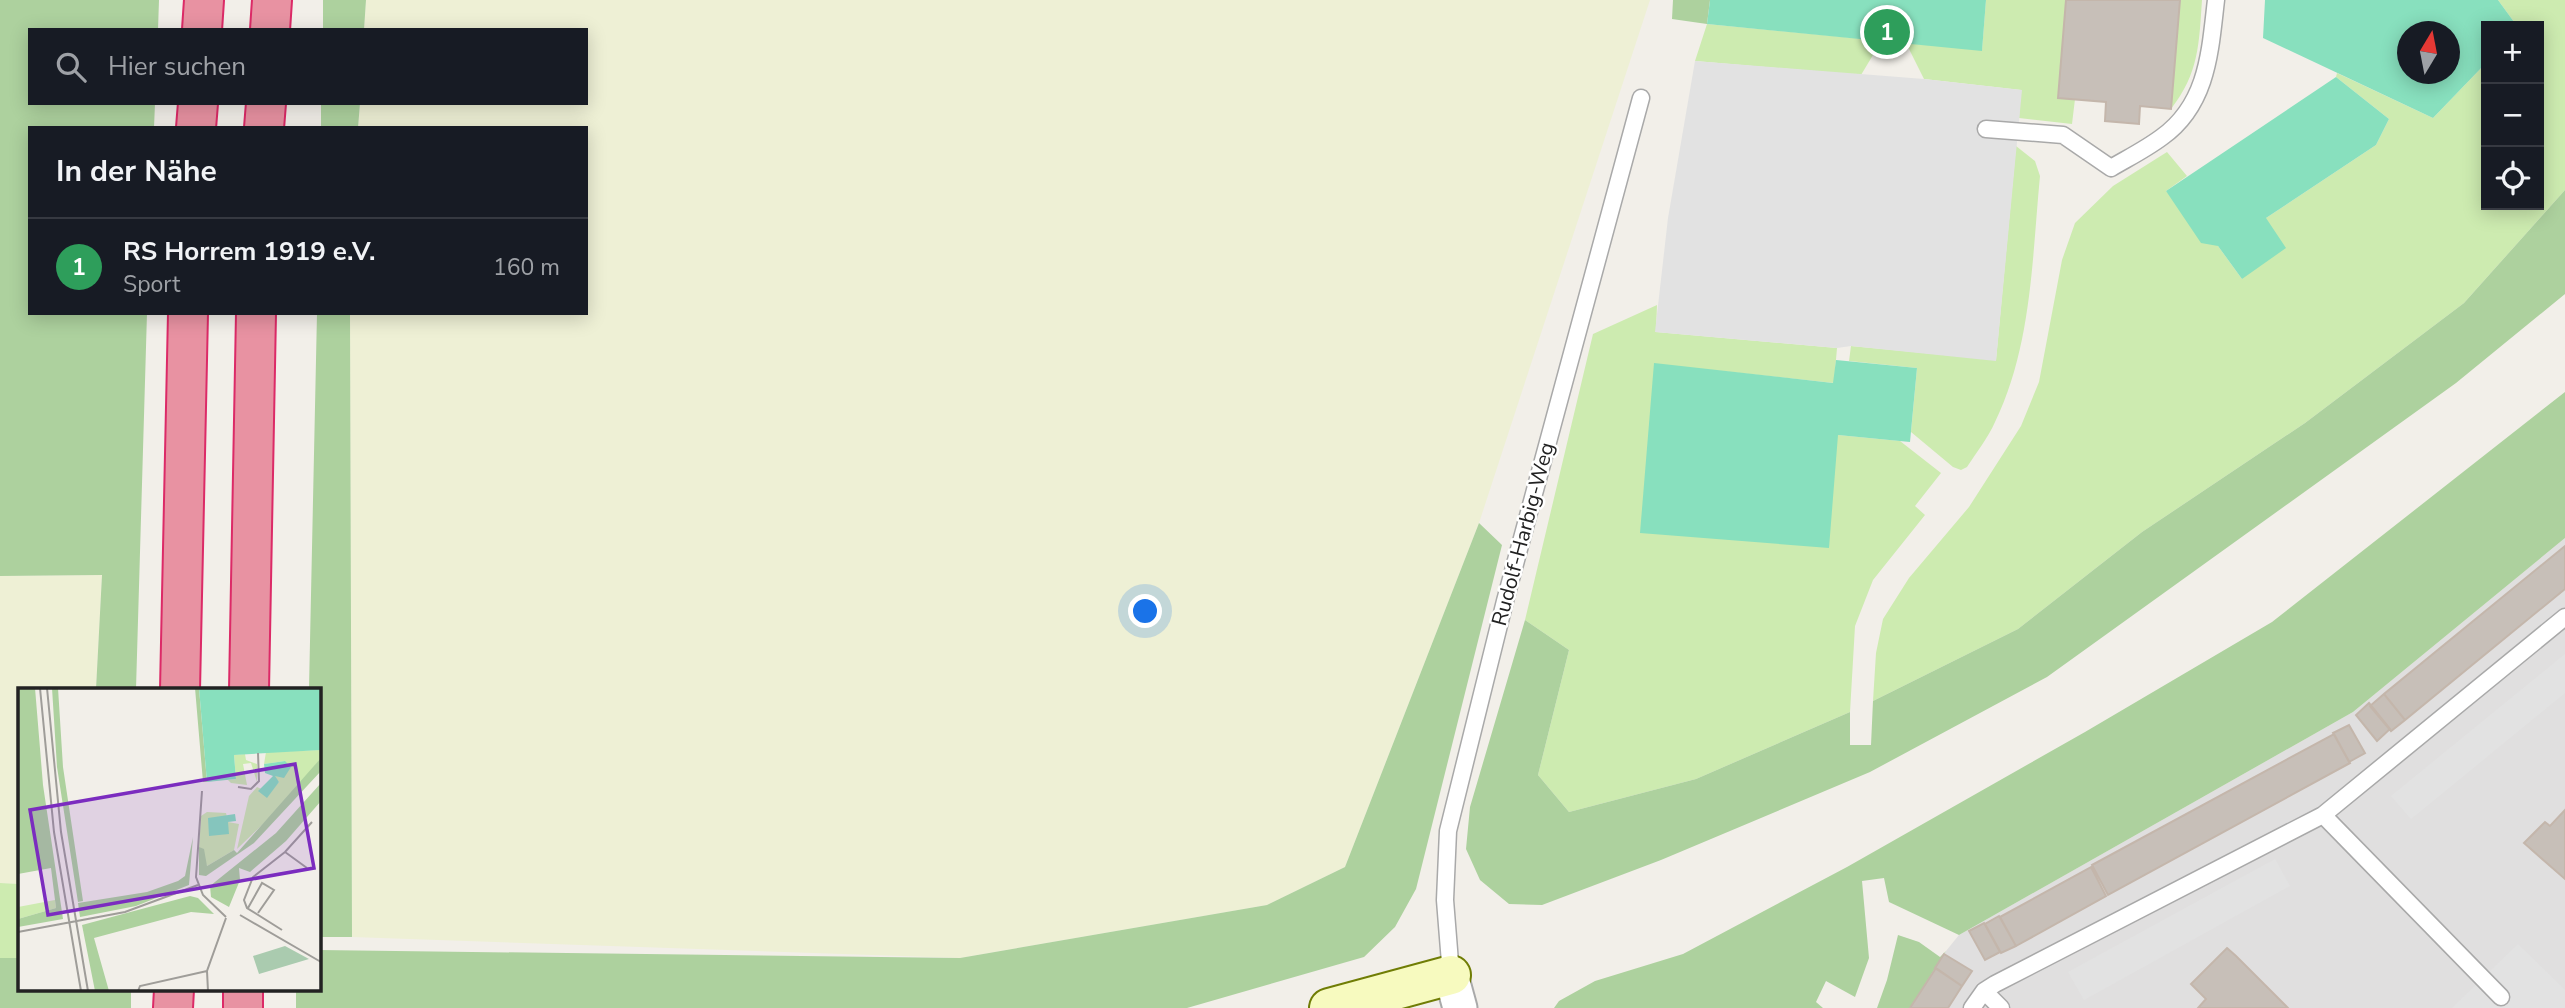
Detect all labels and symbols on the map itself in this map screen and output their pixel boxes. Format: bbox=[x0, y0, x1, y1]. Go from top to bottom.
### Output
pin: 1 bbox=[1864, 6, 1910, 58]
north arrow bbox=[2397, 21, 2460, 84]
street label: Rudolf-Harbig-Weg bbox=[1485, 439, 1561, 629]
your location bbox=[1128, 594, 1162, 628]
inset map bbox=[18, 688, 320, 990]

